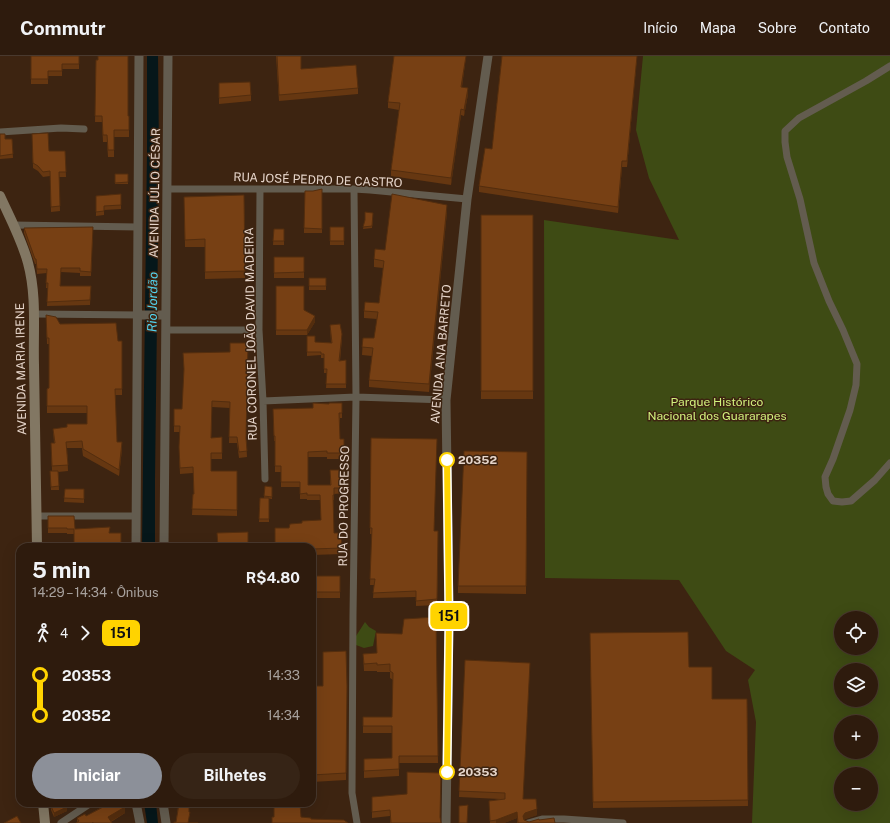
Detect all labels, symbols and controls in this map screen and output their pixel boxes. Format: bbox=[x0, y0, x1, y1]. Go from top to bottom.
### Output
text: Commutr bbox=[20, 17, 106, 39]
text: Início bbox=[643, 20, 678, 36]
text: Mapa bbox=[700, 20, 736, 36]
text: Sobre bbox=[758, 20, 797, 36]
text: Contato bbox=[819, 20, 870, 36]
street label: AVENIDA JÚLIO CÉSAR bbox=[147, 128, 163, 258]
street label: RUA JOSÉ PEDRO DE CASTRO bbox=[233, 170, 403, 190]
street label: RUA CORONEL JOÃO DAVID MADEIRA bbox=[242, 227, 260, 441]
water label: Rio Jordão bbox=[144, 272, 161, 332]
street label: AVENIDA ANA BARRETO bbox=[428, 284, 454, 424]
street label: AVENIDA MARIA IRENE bbox=[13, 303, 29, 435]
park label: Parque Histórico Nacional dos Guararapes bbox=[647, 395, 787, 423]
street label: RUA DO PROGRESSO bbox=[336, 445, 352, 567]
marker: 20352 bbox=[439, 452, 455, 468]
place label: 20352 bbox=[458, 453, 497, 467]
text: 5 min bbox=[32, 557, 91, 583]
text: R$4.80 bbox=[246, 569, 300, 586]
text: 14:29 – 14:34 · Ônibus bbox=[32, 585, 159, 600]
line badge: 151 bbox=[426, 603, 472, 629]
text: 151 bbox=[438, 608, 460, 624]
map controls bbox=[834, 611, 878, 811]
button: locate bbox=[834, 611, 878, 655]
icon: walk bbox=[32, 622, 54, 644]
icon: forward bbox=[74, 622, 96, 644]
text: 151 bbox=[110, 625, 132, 641]
text: 4 bbox=[60, 626, 68, 641]
button: layers bbox=[834, 663, 878, 707]
text: 20353 bbox=[62, 667, 111, 684]
text: 14:33 bbox=[267, 668, 300, 683]
text: 20352 bbox=[62, 707, 111, 724]
text: 14:34 bbox=[267, 708, 300, 723]
button: + bbox=[834, 715, 878, 759]
button: Iniciar bbox=[32, 753, 162, 799]
button: Bilhetes bbox=[170, 753, 300, 799]
marker: 20353 bbox=[439, 764, 455, 780]
place label: 20353 bbox=[458, 765, 497, 779]
button: − bbox=[834, 767, 878, 811]

